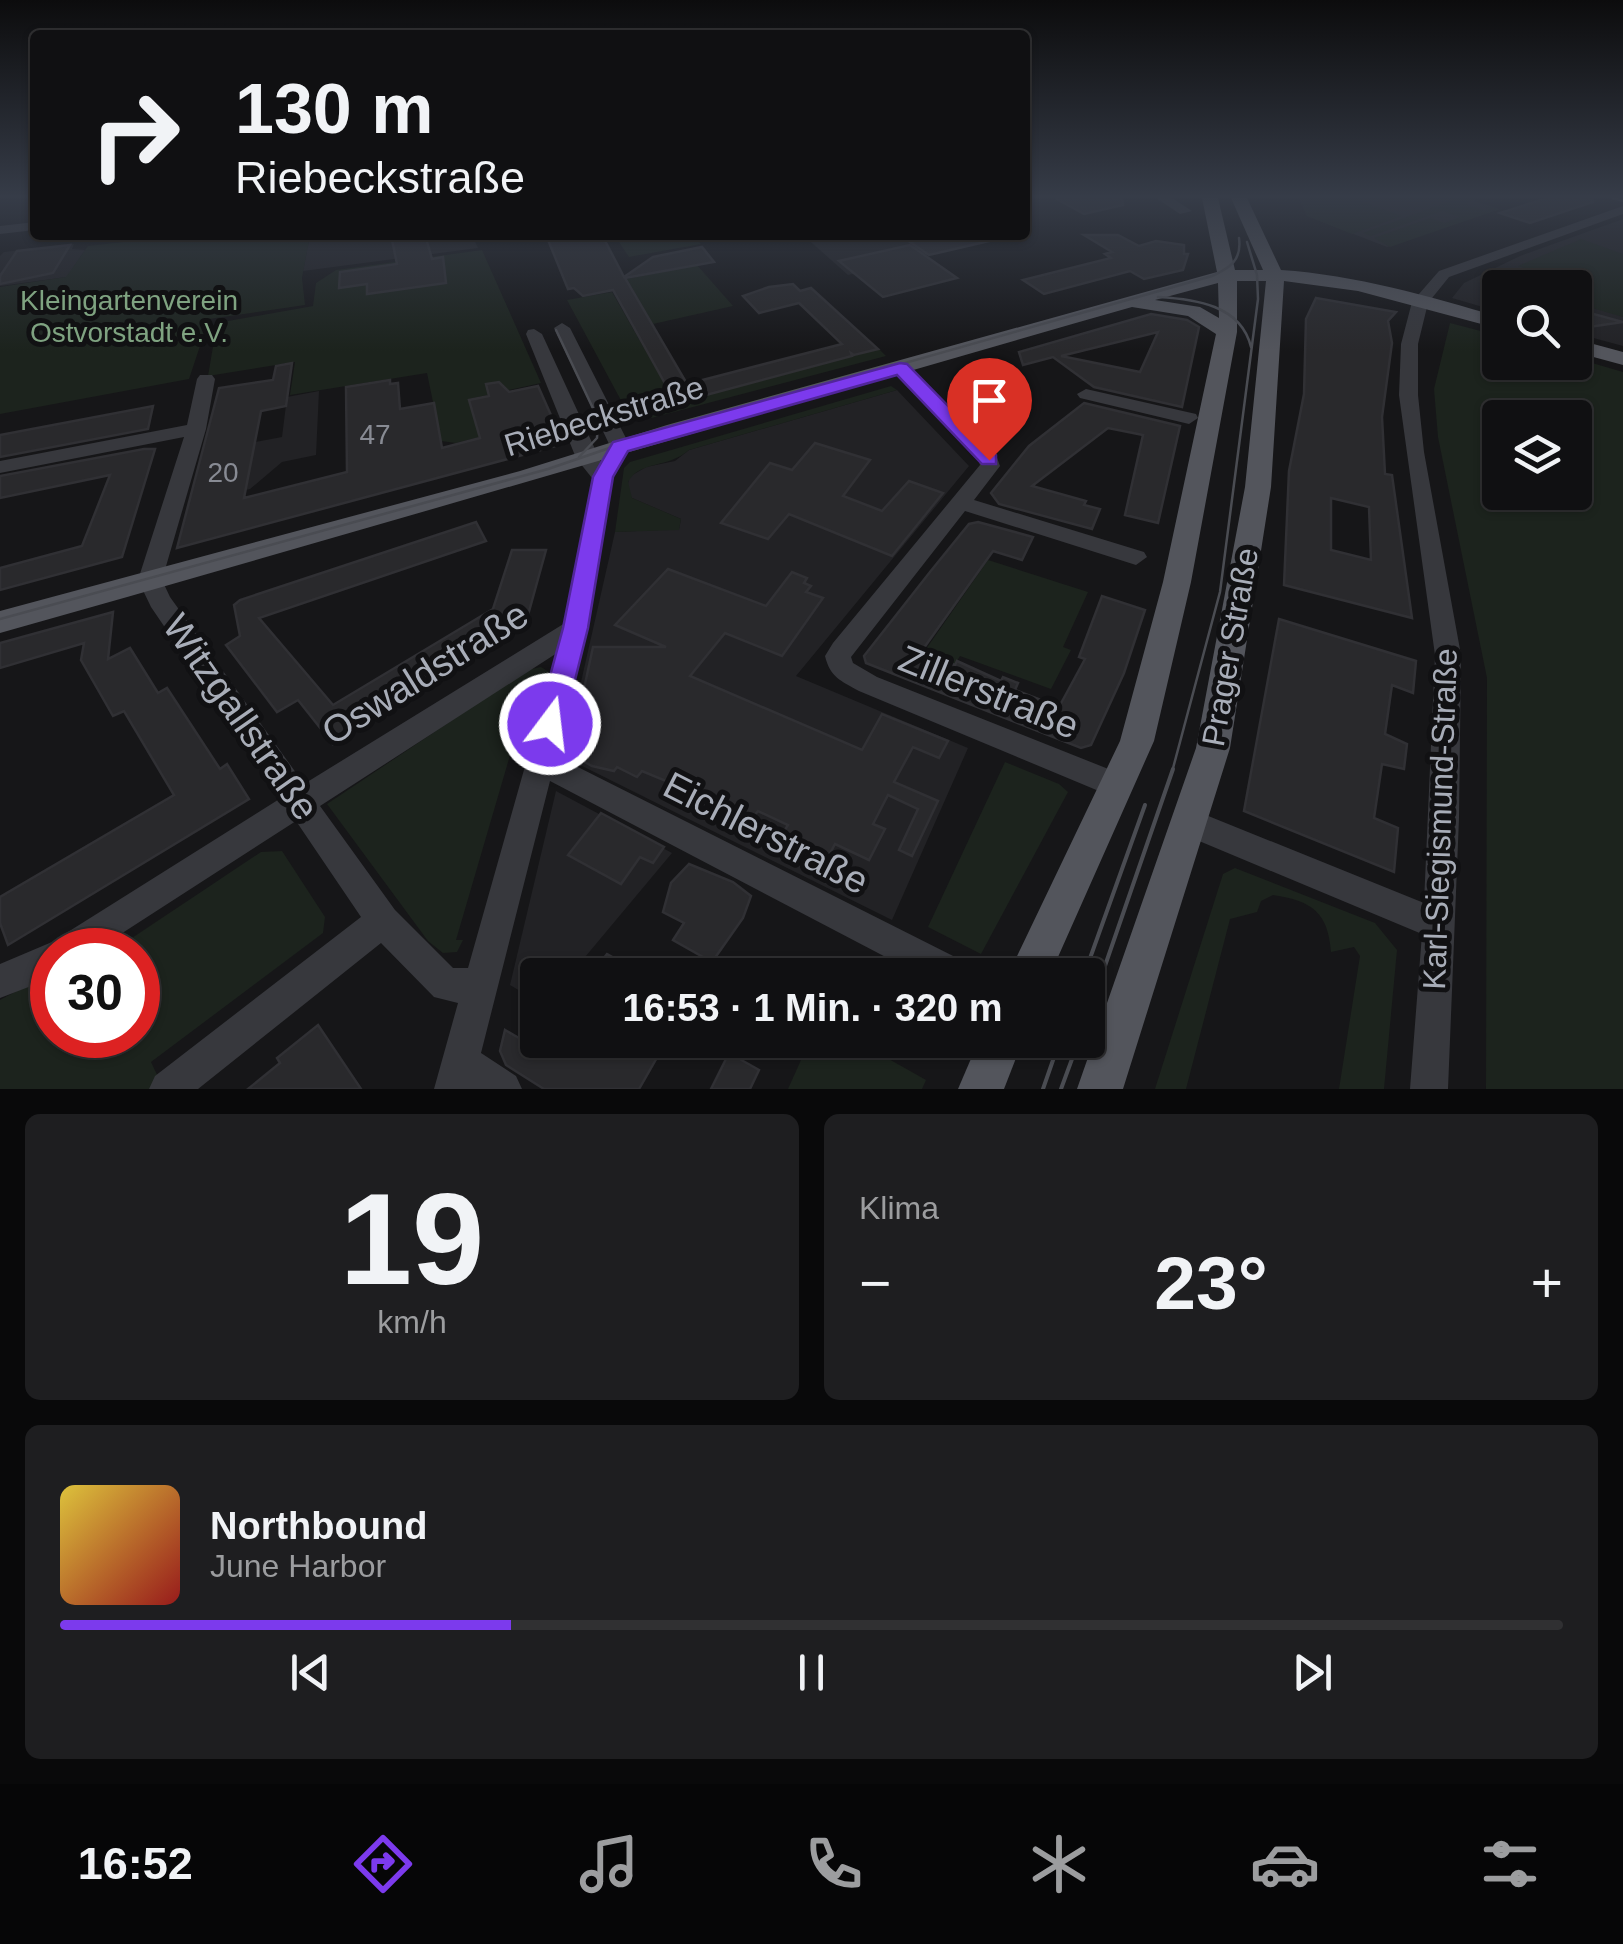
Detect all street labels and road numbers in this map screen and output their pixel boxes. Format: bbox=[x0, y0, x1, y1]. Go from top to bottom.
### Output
street label: Riebeckstraße bbox=[500, 369, 708, 463]
street label: Prager Straße bbox=[1195, 545, 1265, 749]
street label: Oswaldstraße bbox=[314, 593, 536, 753]
street label: Witzgallstraße bbox=[155, 606, 327, 828]
street label: Zillerstraße bbox=[893, 637, 1085, 747]
street label: Karl-Siegismund-Straße bbox=[1416, 648, 1464, 990]
street label: Eichlerstraße bbox=[657, 763, 875, 903]

